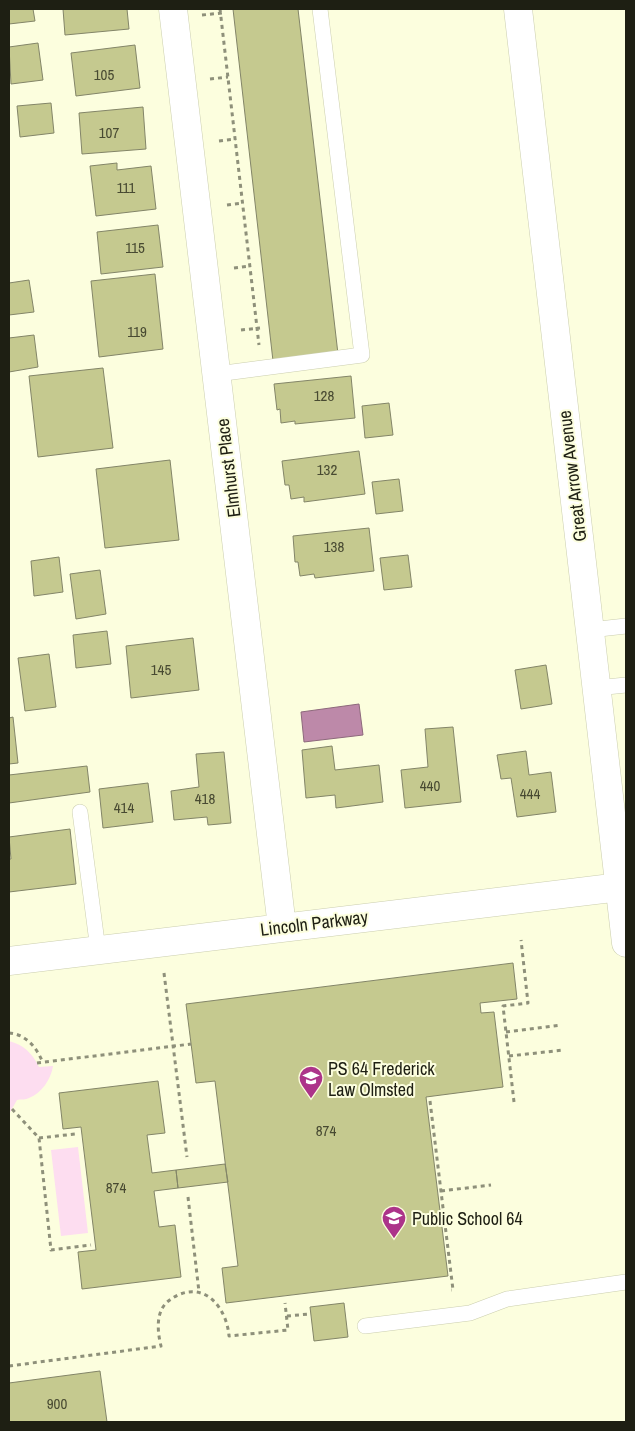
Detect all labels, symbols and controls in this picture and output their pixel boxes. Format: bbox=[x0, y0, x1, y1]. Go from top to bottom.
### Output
house number: 105 bbox=[94, 64, 114, 85]
house number: 107 bbox=[99, 122, 119, 143]
house number: 111 bbox=[117, 177, 136, 198]
house number: 115 bbox=[125, 237, 145, 258]
house number: 119 bbox=[127, 321, 147, 342]
house number: 128 bbox=[314, 385, 334, 406]
street label: Great Arrow Avenue bbox=[552, 409, 592, 543]
street label: Elmhurst Place bbox=[210, 417, 246, 519]
house number: 132 bbox=[317, 459, 337, 480]
house number: 138 bbox=[324, 536, 344, 557]
house number: 145 bbox=[151, 659, 171, 680]
house number: 440 bbox=[420, 775, 440, 796]
house number: 444 bbox=[520, 783, 540, 804]
house number: 418 bbox=[195, 788, 215, 809]
house number: 414 bbox=[114, 797, 134, 818]
street label: Lincoln Parkway bbox=[259, 904, 370, 942]
place label: PS 64 Frederick Law Olmsted bbox=[328, 1056, 435, 1102]
school or university icon: PS 64 Frederick Law Olmsted bbox=[298, 1065, 324, 1099]
house number: 874 bbox=[316, 1120, 336, 1141]
house number: 874 bbox=[106, 1177, 126, 1198]
school or university icon: Public School 64 bbox=[381, 1205, 407, 1239]
place label: Public School 64 bbox=[412, 1206, 523, 1231]
house number: 900 bbox=[47, 1393, 67, 1414]

